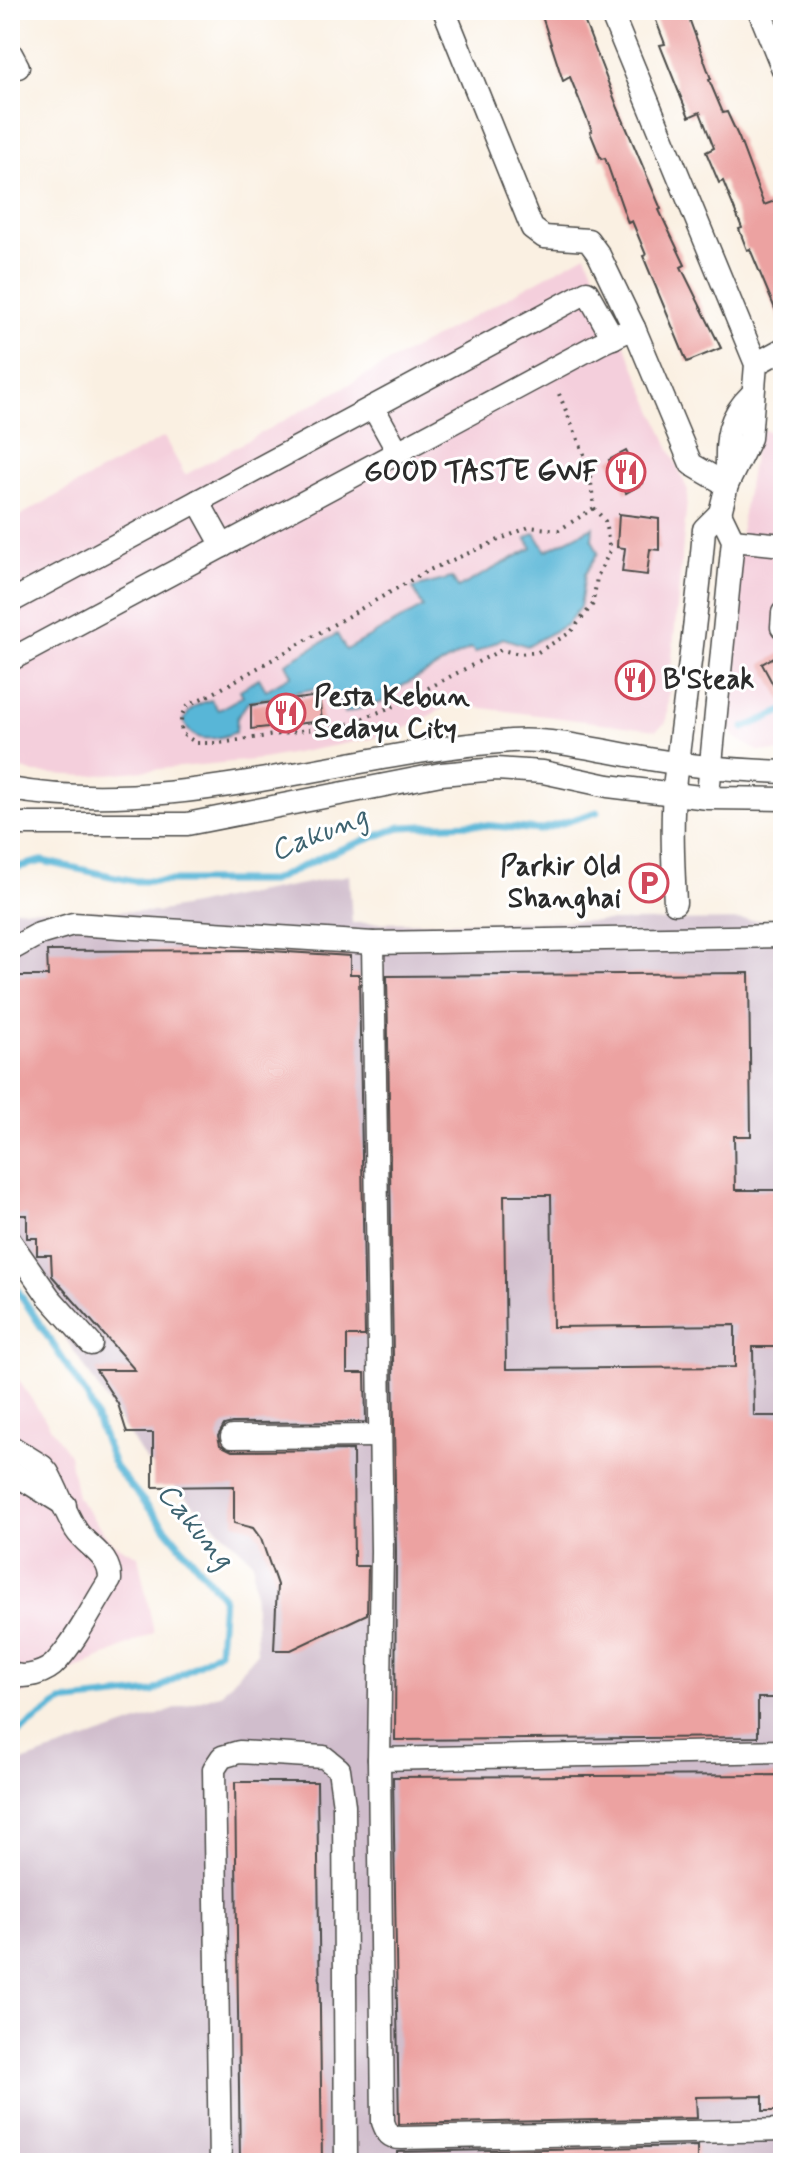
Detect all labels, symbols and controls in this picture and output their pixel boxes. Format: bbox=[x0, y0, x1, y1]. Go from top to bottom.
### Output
restaurant icon: GOOD TASTE GWF bbox=[605, 451, 647, 493]
place label: GOOD TASTE GWF bbox=[364, 454, 598, 491]
restaurant icon: B'Steak bbox=[614, 659, 656, 701]
place label: B'Steak bbox=[663, 662, 754, 699]
place label: Pesta Kebun Sedayu City bbox=[314, 679, 471, 748]
restaurant icon: Pesta Kebun Sedayu City bbox=[265, 692, 307, 734]
water label: Cakung bbox=[265, 797, 375, 872]
place label: Parkir Old Shanghai bbox=[500, 849, 621, 919]
parking icon: Parkir Old Shanghai bbox=[628, 862, 670, 904]
water label: Cakung bbox=[147, 1475, 243, 1579]

